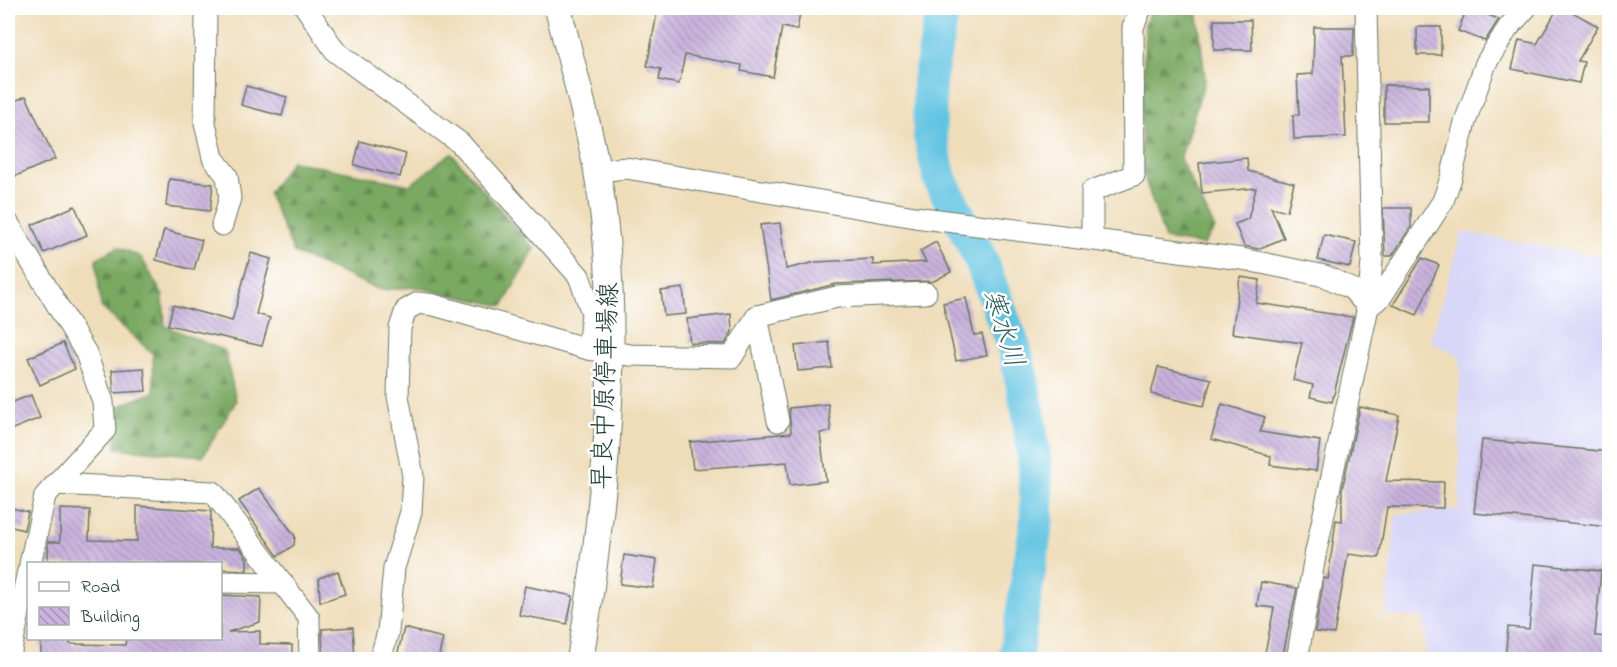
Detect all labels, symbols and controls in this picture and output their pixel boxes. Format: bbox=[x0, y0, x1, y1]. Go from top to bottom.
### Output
street label: 早良中原停車場線 bbox=[584, 281, 630, 491]
water label: 寒水川 bbox=[971, 284, 1033, 373]
legend bbox=[27, 562, 222, 640]
text: Road bbox=[81, 575, 120, 601]
text: Building bbox=[80, 605, 140, 632]

